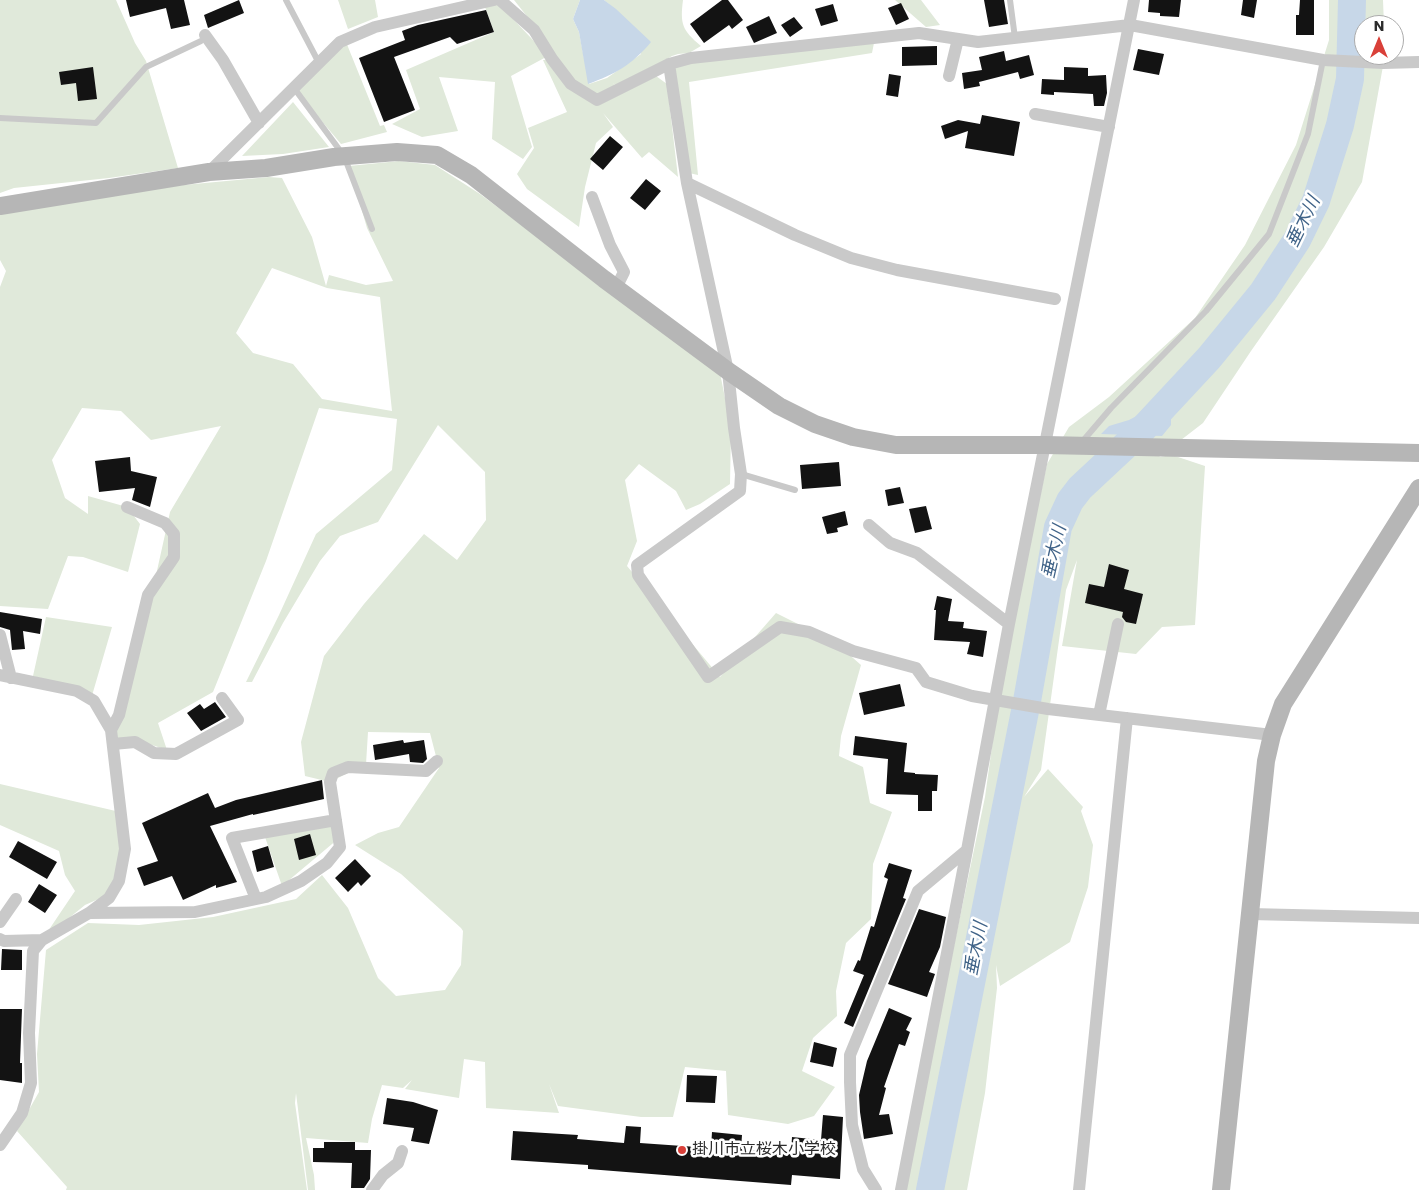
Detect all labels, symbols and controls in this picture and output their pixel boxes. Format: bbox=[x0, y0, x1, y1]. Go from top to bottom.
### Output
north arrow bbox=[1354, 15, 1404, 65]
text: N bbox=[1374, 16, 1384, 36]
water label: 垂木川 bbox=[1282, 193, 1326, 251]
water label: 垂木川 bbox=[1038, 523, 1072, 581]
water label: 垂木川 bbox=[961, 920, 993, 978]
place label: 掛川市立桜木小学校 bbox=[692, 1140, 836, 1160]
marker: 掛川市立桜木小学校 bbox=[676, 1144, 688, 1156]

